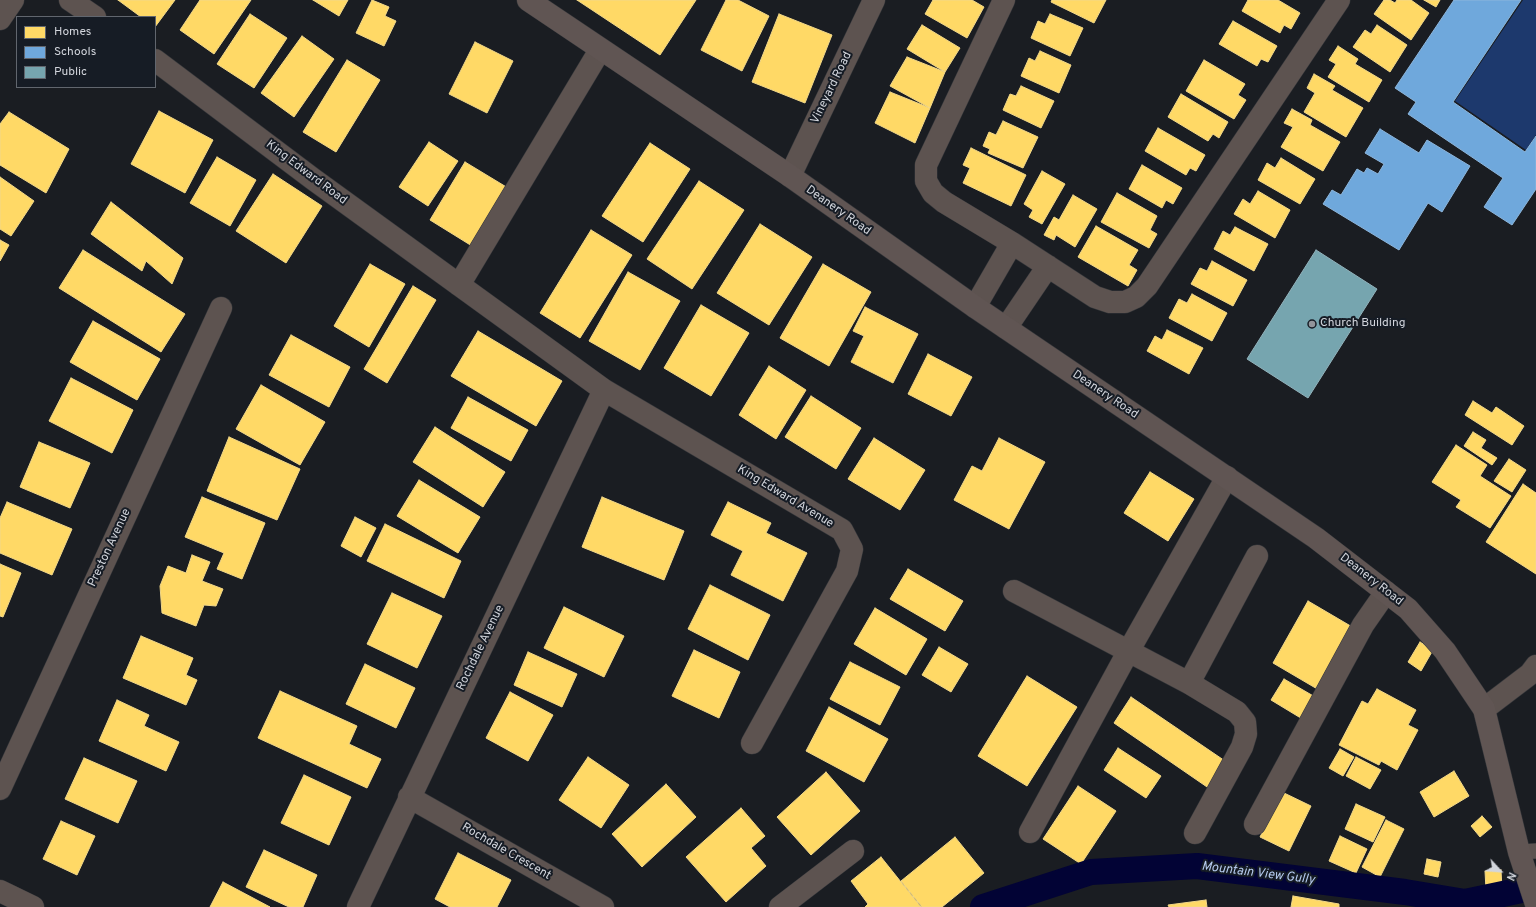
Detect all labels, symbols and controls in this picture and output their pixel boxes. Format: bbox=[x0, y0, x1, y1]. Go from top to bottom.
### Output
legend bbox=[16, 16, 156, 88]
text: Homes bbox=[54, 24, 91, 40]
text: Schools bbox=[54, 44, 96, 60]
street label: Vineyard Road bbox=[808, 50, 856, 126]
text: Public bbox=[54, 64, 87, 80]
street label: King Edward Road bbox=[263, 138, 349, 208]
street label: Deanery Road bbox=[803, 183, 873, 239]
place label: Church Building bbox=[1320, 317, 1406, 331]
marker: Church Building bbox=[1307, 319, 1317, 329]
street label: Deanery Road bbox=[1069, 368, 1141, 422]
street label: King Edward Avenue bbox=[734, 463, 836, 531]
street label: Preston Avenue bbox=[86, 507, 134, 589]
street label: Deanery Road bbox=[1337, 551, 1405, 609]
street label: Rochdale Avenue bbox=[454, 603, 508, 693]
street label: Rochdale Crescent bbox=[459, 821, 553, 883]
north arrow bbox=[1480, 851, 1520, 891]
water label: Mountain View Gully bbox=[1201, 859, 1315, 889]
text: N bbox=[1503, 870, 1519, 883]

